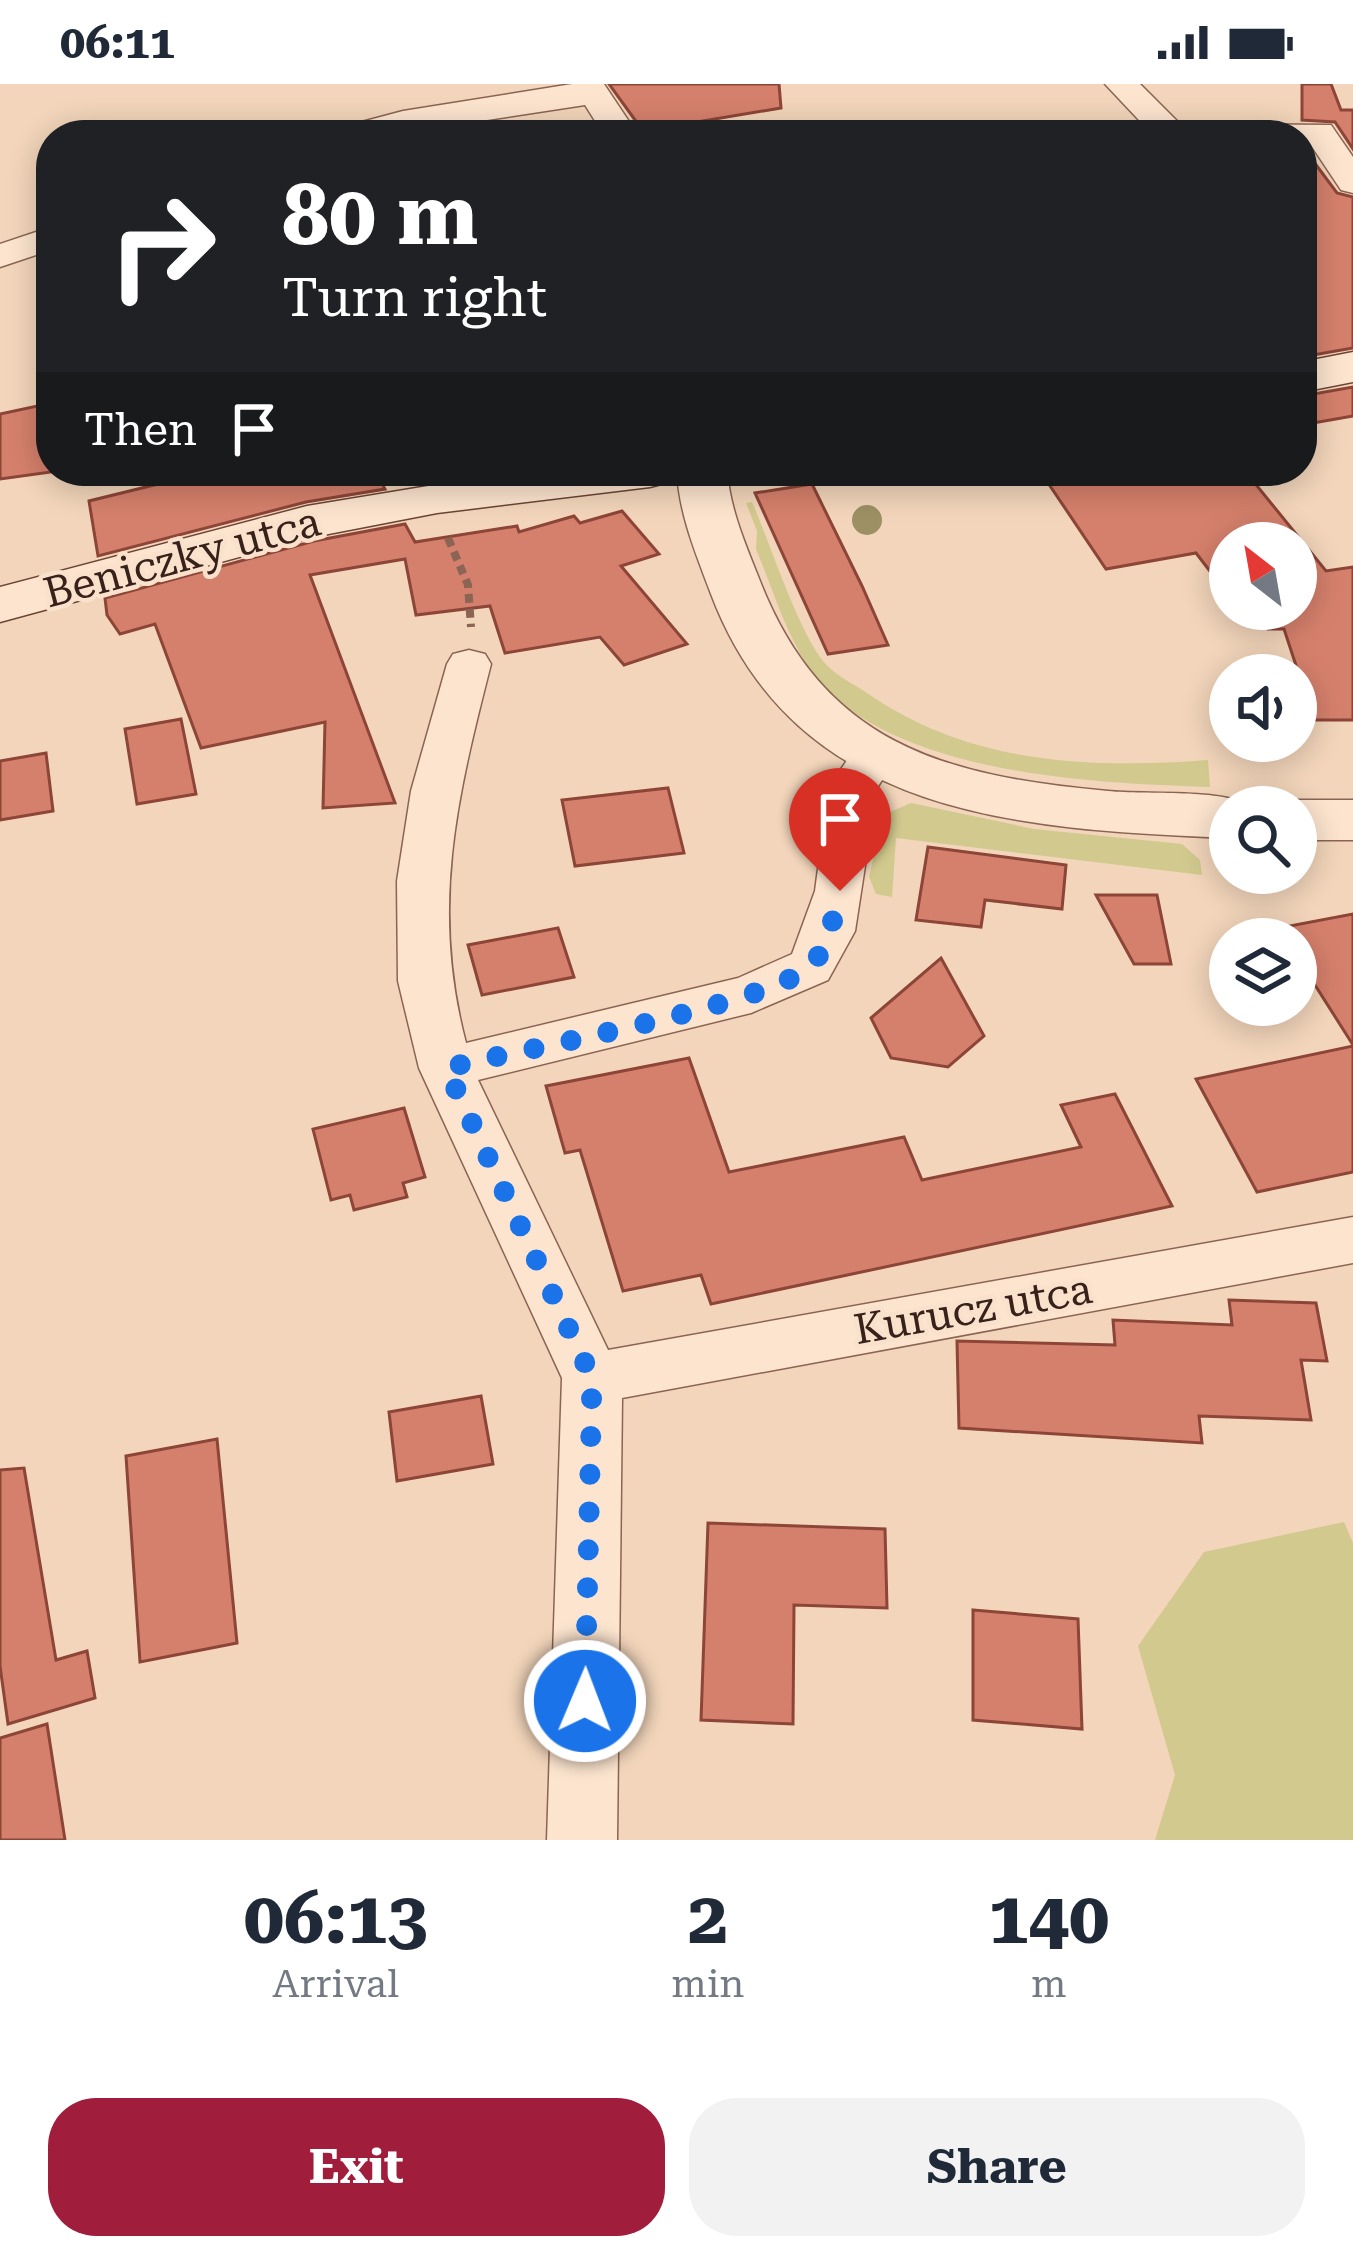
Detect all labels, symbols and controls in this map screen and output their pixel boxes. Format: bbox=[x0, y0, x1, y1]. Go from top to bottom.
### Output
text: 06:11 bbox=[60, 16, 175, 69]
text: 80 m bbox=[282, 166, 478, 264]
icon: right bbox=[84, 168, 240, 324]
text: Turn right bbox=[282, 266, 547, 329]
icon: arrive bbox=[221, 396, 287, 462]
text: Then bbox=[84, 403, 197, 456]
street label: Beniczky utca bbox=[38, 496, 326, 617]
north arrow bbox=[1209, 522, 1317, 630]
map controls bbox=[1209, 522, 1317, 1026]
button: sound bbox=[1209, 654, 1317, 762]
pin bbox=[789, 768, 891, 891]
icon: arrive bbox=[807, 786, 873, 852]
button: search bbox=[1209, 786, 1317, 894]
button: layers bbox=[1209, 918, 1317, 1026]
street label: Kurucz utca bbox=[850, 1264, 1096, 1354]
position arrow bbox=[522, 1638, 648, 1764]
text: 06:13 bbox=[244, 1876, 428, 1961]
text: 2 bbox=[688, 1876, 728, 1961]
text: 140 bbox=[988, 1876, 1109, 1961]
text: Arrival bbox=[272, 1961, 399, 2007]
text: min bbox=[671, 1961, 745, 2007]
text: m bbox=[1031, 1961, 1067, 2007]
button: Exit bbox=[48, 2098, 665, 2236]
button: Share bbox=[689, 2098, 1305, 2236]

